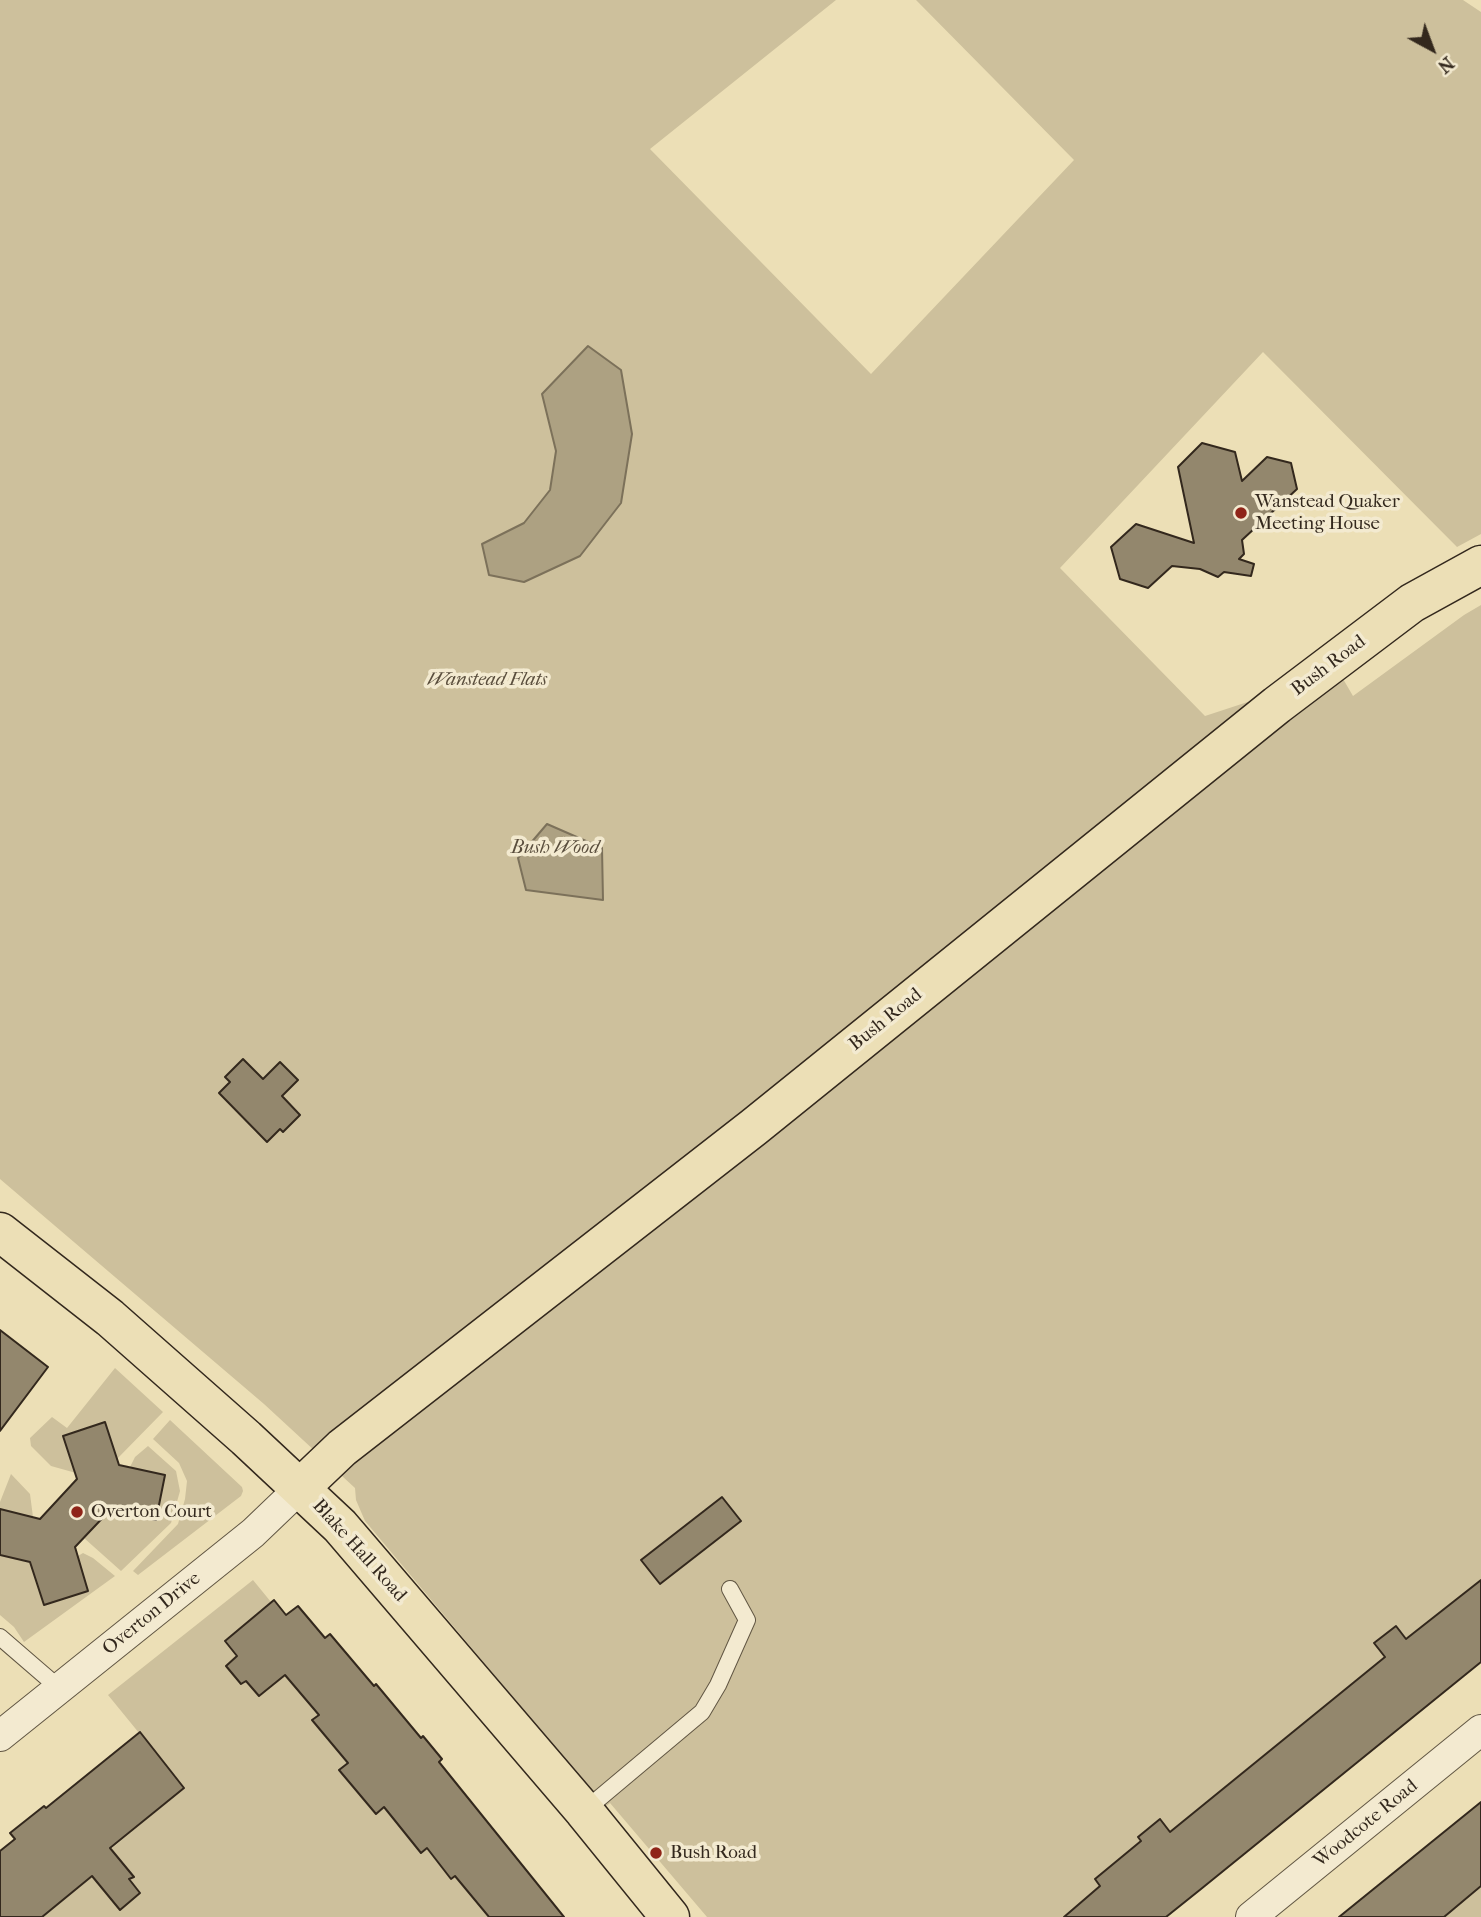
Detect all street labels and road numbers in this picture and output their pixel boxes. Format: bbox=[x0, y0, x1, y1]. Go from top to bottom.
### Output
street label: Bush Road bbox=[1287, 631, 1371, 701]
street label: Bush Road bbox=[845, 984, 927, 1056]
street label: Blake Hall Road bbox=[307, 1495, 411, 1607]
street label: Overton Drive bbox=[98, 1568, 206, 1660]
street label: Woodcote Road bbox=[1309, 1775, 1423, 1873]

